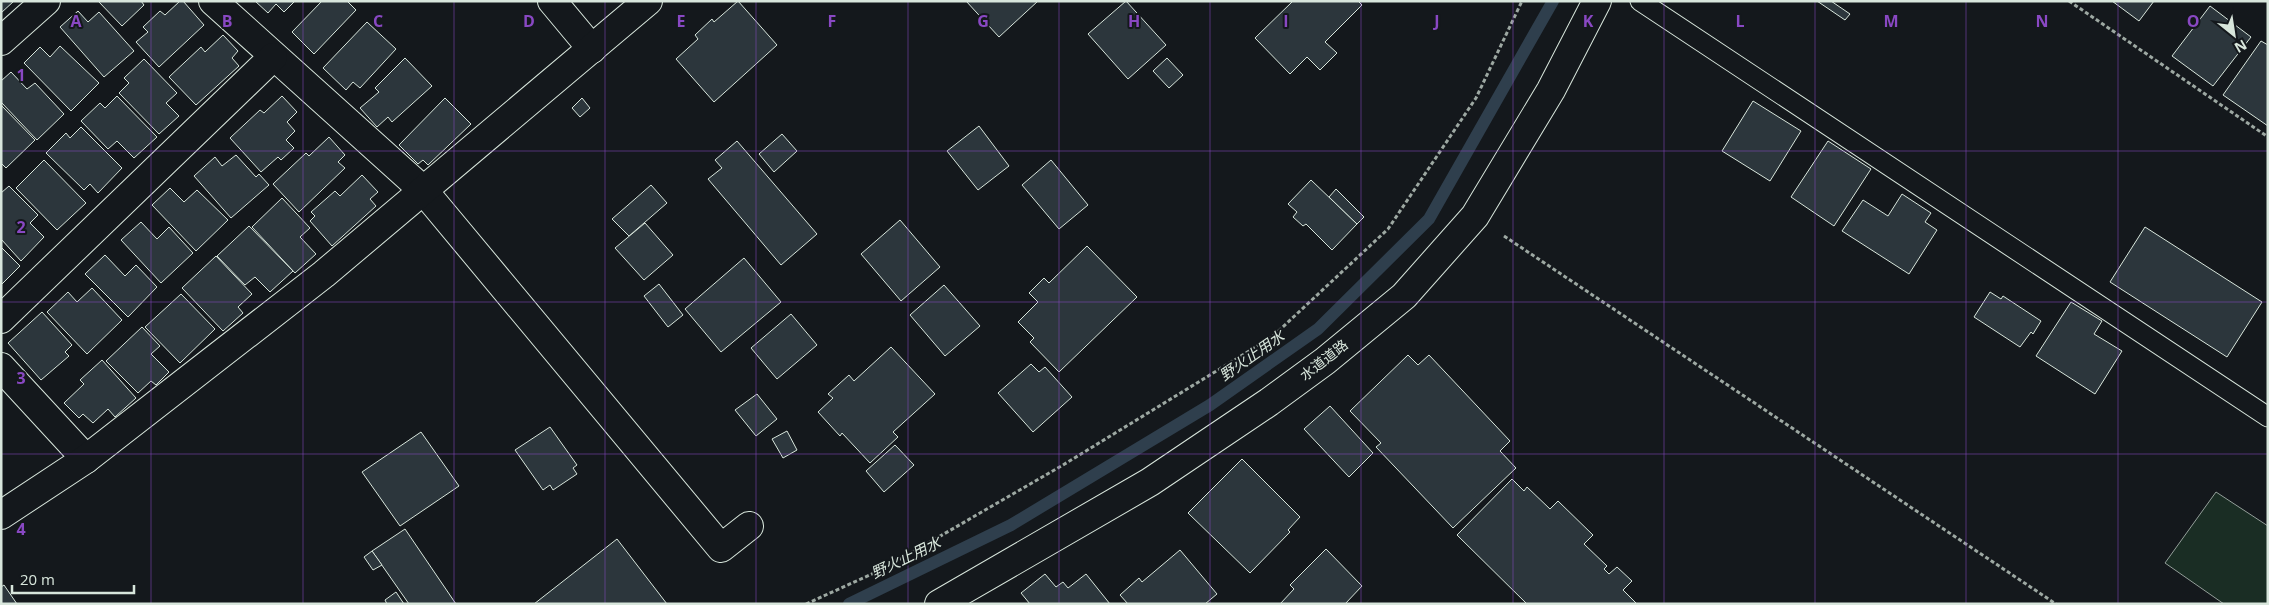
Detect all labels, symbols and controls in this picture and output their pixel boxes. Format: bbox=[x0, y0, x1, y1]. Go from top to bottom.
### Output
text: A bbox=[70, 10, 82, 32]
text: B bbox=[222, 10, 232, 32]
text: C bbox=[373, 10, 383, 32]
text: D bbox=[523, 10, 535, 32]
text: E bbox=[677, 10, 686, 32]
text: F bbox=[828, 10, 836, 32]
text: G bbox=[977, 10, 989, 32]
text: H bbox=[1128, 10, 1140, 32]
text: I bbox=[1283, 10, 1289, 32]
text: J bbox=[1432, 10, 1440, 32]
text: K bbox=[1583, 10, 1594, 32]
text: L bbox=[1735, 10, 1745, 32]
text: M bbox=[1883, 10, 1899, 32]
text: N bbox=[2035, 10, 2049, 32]
text: O bbox=[2187, 10, 2199, 32]
north arrow bbox=[2209, 10, 2259, 60]
text: N bbox=[2231, 36, 2250, 58]
text: 1 bbox=[16, 64, 26, 86]
text: 2 bbox=[16, 216, 26, 238]
water label: 野火止用水 bbox=[1215, 324, 1290, 385]
street label: 水道道路 bbox=[1296, 335, 1352, 384]
text: 3 bbox=[16, 367, 26, 389]
text: 4 bbox=[16, 518, 26, 540]
water label: 野火止用水 bbox=[867, 531, 945, 583]
scale bar bbox=[12, 562, 135, 594]
text: 20 m bbox=[20, 569, 55, 589]

